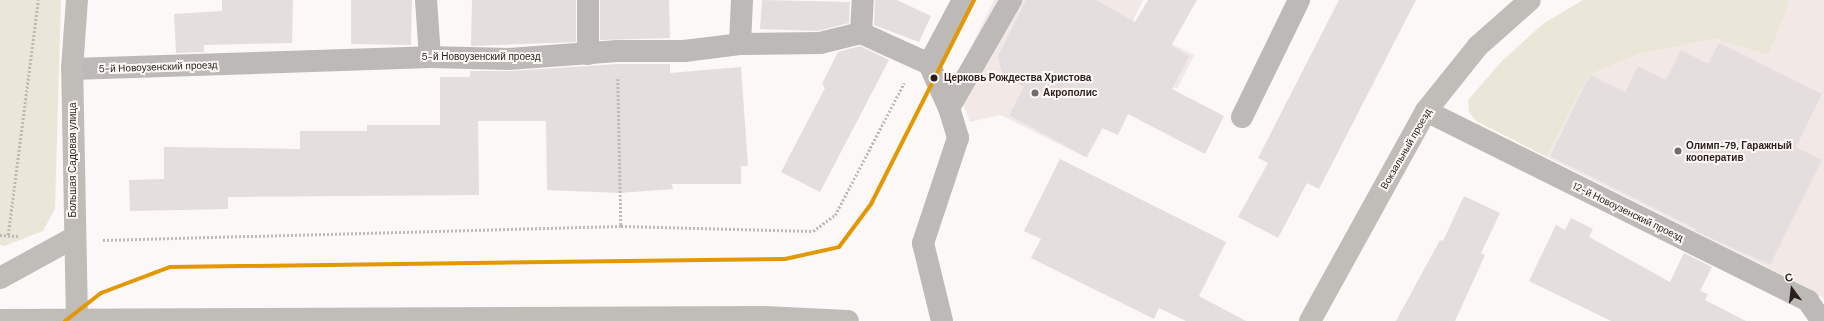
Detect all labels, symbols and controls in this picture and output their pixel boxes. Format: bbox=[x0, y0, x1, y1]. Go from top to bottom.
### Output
street label: 5-й Новоузенский проезд bbox=[421, 51, 541, 63]
street label: 5-й Новоузенский проезд bbox=[98, 59, 218, 75]
marker: Церковь Рождества Христова bbox=[927, 71, 941, 85]
place label: Церковь Рождества Христова bbox=[944, 72, 1091, 84]
place label: Акрополис bbox=[1043, 87, 1097, 99]
marker: Акрополис bbox=[1030, 88, 1040, 98]
street label: Большая Садовая улица bbox=[67, 102, 79, 218]
street label: Вокзальный проезд bbox=[1378, 107, 1434, 191]
place label: Олимп-79, Гаражный кооператив bbox=[1686, 139, 1792, 162]
marker: Олимп-79, Гаражный кооператив bbox=[1673, 146, 1683, 156]
street label: 12-й Новоузенский проезд bbox=[1571, 180, 1685, 244]
north arrow bbox=[1772, 269, 1812, 309]
text: С bbox=[1783, 270, 1795, 285]

